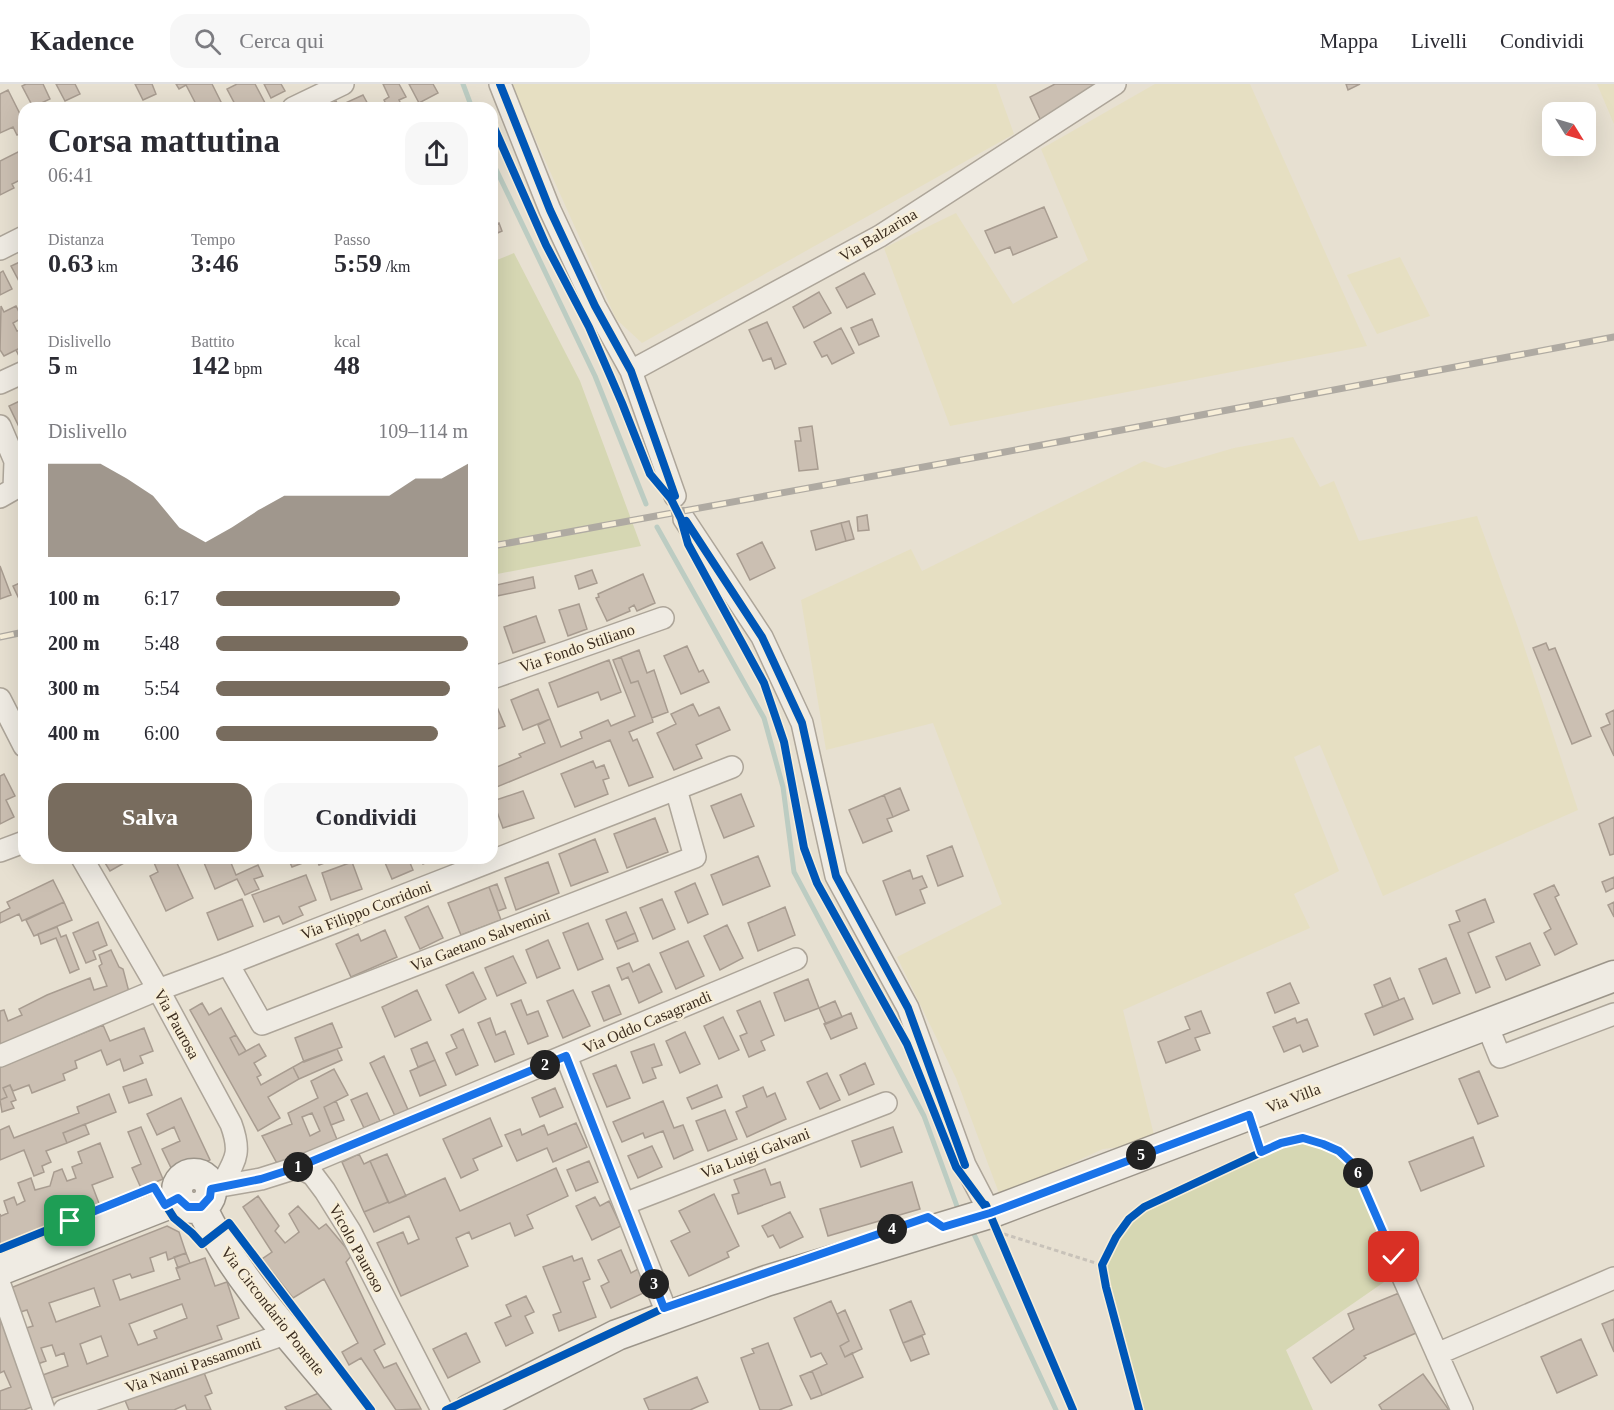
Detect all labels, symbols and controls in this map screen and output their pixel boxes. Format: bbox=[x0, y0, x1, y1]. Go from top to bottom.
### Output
search box bbox=[170, 14, 590, 68]
text: Kadence bbox=[30, 25, 134, 56]
icon: search bbox=[191, 25, 224, 58]
text: Cerca qui bbox=[239, 28, 324, 53]
text: Mappa bbox=[1320, 29, 1378, 53]
text: Livelli bbox=[1411, 29, 1467, 53]
text: Condividi bbox=[1500, 29, 1584, 53]
north arrow bbox=[1542, 102, 1596, 156]
map controls bbox=[1542, 102, 1596, 156]
button: share bbox=[405, 122, 468, 185]
text: Corsa mattutina bbox=[48, 123, 280, 159]
text: 06:41 bbox=[48, 164, 94, 186]
street label: Via Balzarina bbox=[836, 205, 920, 265]
text: Distanza bbox=[48, 231, 104, 248]
text: Tempo bbox=[191, 231, 235, 248]
text: Passo bbox=[334, 231, 370, 248]
text: 0.63 bbox=[48, 249, 94, 278]
text: 3:46 bbox=[191, 249, 239, 278]
text: 5:59 bbox=[334, 249, 382, 278]
text: km bbox=[94, 258, 118, 275]
text: /km bbox=[382, 258, 411, 275]
text: Dislivello bbox=[48, 333, 111, 350]
text: Battito bbox=[191, 333, 235, 350]
text: kcal bbox=[334, 333, 361, 350]
text: 5 bbox=[48, 351, 61, 380]
text: 142 bbox=[191, 351, 230, 380]
text: 48 bbox=[334, 351, 360, 380]
text: m bbox=[61, 360, 77, 377]
text: bpm bbox=[230, 360, 262, 377]
text: Dislivello bbox=[48, 420, 127, 442]
text: 109–114 m bbox=[378, 420, 468, 442]
text: 100 m bbox=[48, 587, 100, 609]
text: 6:17 bbox=[144, 587, 180, 609]
street label: Via Fondo Stiliano bbox=[517, 620, 637, 676]
text: 200 m bbox=[48, 632, 100, 654]
text: 5:48 bbox=[144, 632, 180, 654]
text: 300 m bbox=[48, 677, 100, 699]
text: 5:54 bbox=[144, 677, 180, 699]
text: 400 m bbox=[48, 722, 100, 744]
text: 6:00 bbox=[144, 722, 180, 744]
button: Salva bbox=[48, 783, 252, 852]
button: Condividi bbox=[264, 783, 468, 852]
street label: Via Filippo Corridoni bbox=[298, 877, 435, 944]
street label: Via Gaetano Salvemini bbox=[408, 905, 553, 975]
street label: Via Paurosa bbox=[151, 986, 203, 1062]
street label: Via Oddo Casagrandi bbox=[580, 987, 715, 1058]
pin: 2 bbox=[530, 1050, 560, 1080]
text: 2 bbox=[541, 1056, 549, 1073]
street label: Via Villa bbox=[1263, 1080, 1323, 1116]
street label: Via Luigi Galvani bbox=[698, 1124, 813, 1183]
pin: 5 bbox=[1126, 1140, 1156, 1170]
text: 5 bbox=[1137, 1146, 1145, 1163]
pin: 1 bbox=[283, 1152, 313, 1182]
text: 1 bbox=[294, 1158, 302, 1175]
pin: 6 bbox=[1343, 1158, 1373, 1188]
text: 6 bbox=[1354, 1164, 1362, 1181]
pin bbox=[44, 1195, 95, 1246]
street label: Vicolo Pauroso bbox=[326, 1201, 388, 1295]
icon: arrive bbox=[53, 1204, 86, 1237]
pin: 4 bbox=[877, 1214, 907, 1244]
text: 4 bbox=[888, 1220, 896, 1237]
pin bbox=[1368, 1231, 1419, 1282]
icon: check bbox=[1377, 1240, 1410, 1273]
street label: Via Circondario Ponente bbox=[218, 1243, 328, 1379]
pin: 3 bbox=[639, 1269, 669, 1299]
text: 3 bbox=[650, 1275, 658, 1292]
street label: Via Nanni Passamonti bbox=[123, 1334, 263, 1396]

